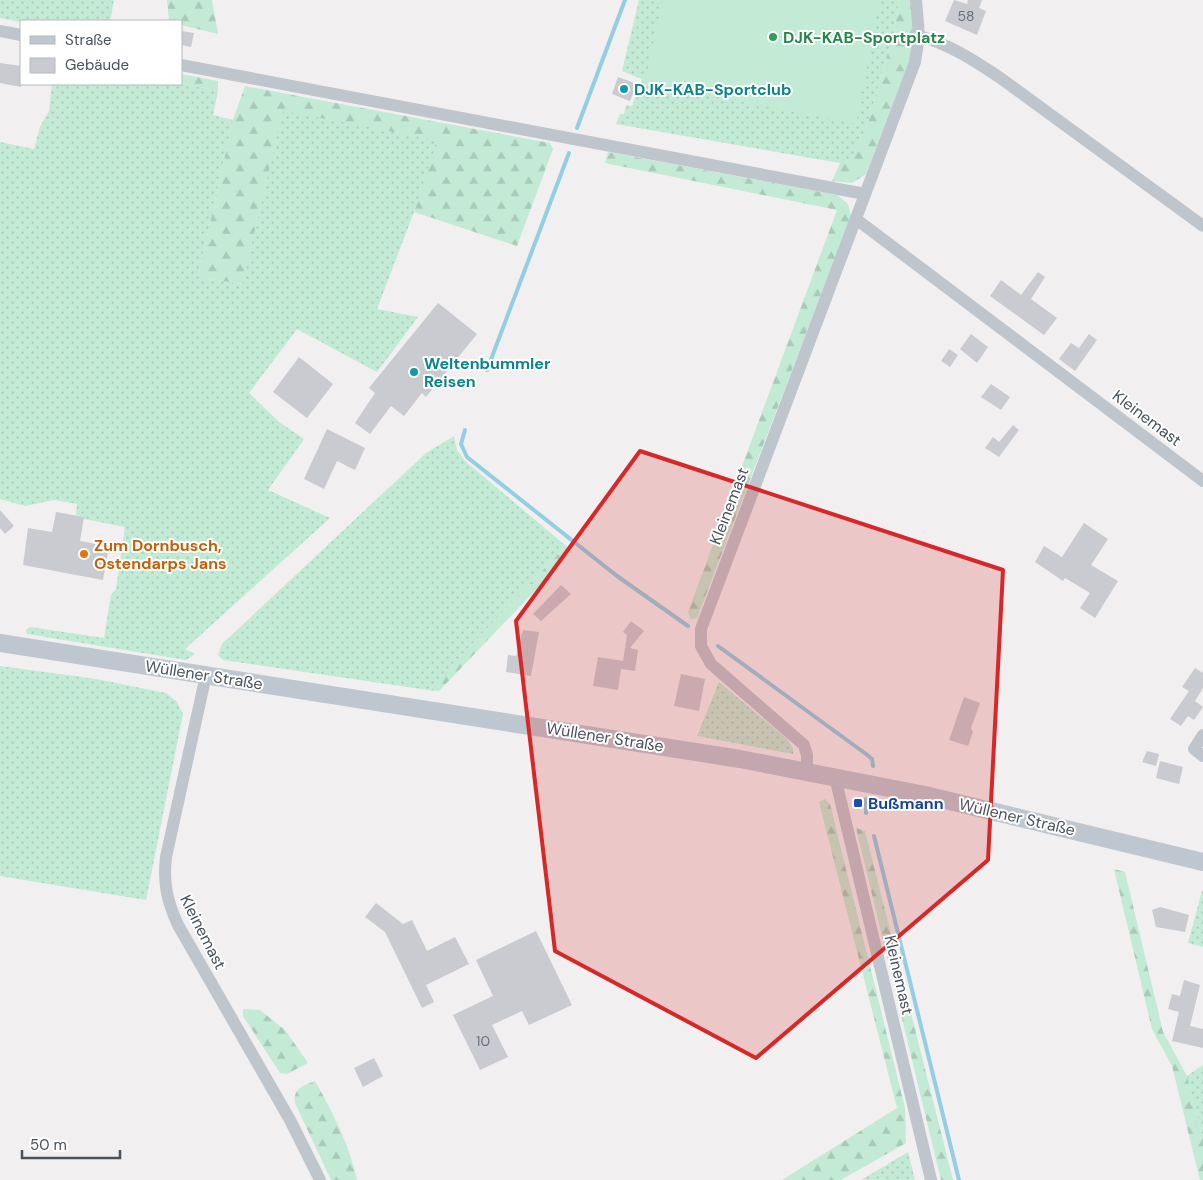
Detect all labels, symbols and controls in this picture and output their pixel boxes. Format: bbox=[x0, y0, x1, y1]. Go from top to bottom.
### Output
house number: 58 bbox=[957, 7, 975, 25]
legend bbox=[20, 20, 182, 85]
place label: DJK-KAB-Sportplatz bbox=[783, 27, 945, 48]
text: Straße bbox=[65, 30, 112, 50]
marker: DJK-KAB-Sportplatz bbox=[767, 31, 779, 43]
text: Gebäude bbox=[65, 55, 129, 75]
place label: DJK-KAB-Sportclub bbox=[634, 79, 791, 100]
marker: DJK-KAB-Sportclub bbox=[618, 83, 630, 95]
place label: Weltenbummler Reisen bbox=[424, 353, 551, 392]
marker: Weltenbummler Reisen bbox=[408, 366, 420, 378]
street label: Kleinemast bbox=[1108, 385, 1186, 451]
street label: Kleinemast bbox=[705, 464, 753, 548]
place label: Zum Dornbusch, Ostendarps Jans bbox=[94, 535, 227, 574]
marker: Zum Dornbusch, Ostendarps Jans bbox=[78, 548, 90, 560]
street label: Wüllener Straße bbox=[144, 655, 264, 695]
street label: Wüllener Straße bbox=[545, 717, 665, 757]
place label: Bußmann bbox=[868, 793, 944, 814]
street label: Wüllener Straße bbox=[957, 793, 1077, 841]
marker: Bußmann bbox=[852, 797, 864, 809]
street label: Kleinemast bbox=[175, 891, 231, 973]
street label: Kleinemast bbox=[880, 933, 918, 1017]
house number: 10 bbox=[476, 1032, 490, 1050]
scale bar bbox=[22, 1128, 120, 1160]
text: 50 m bbox=[30, 1135, 67, 1155]

